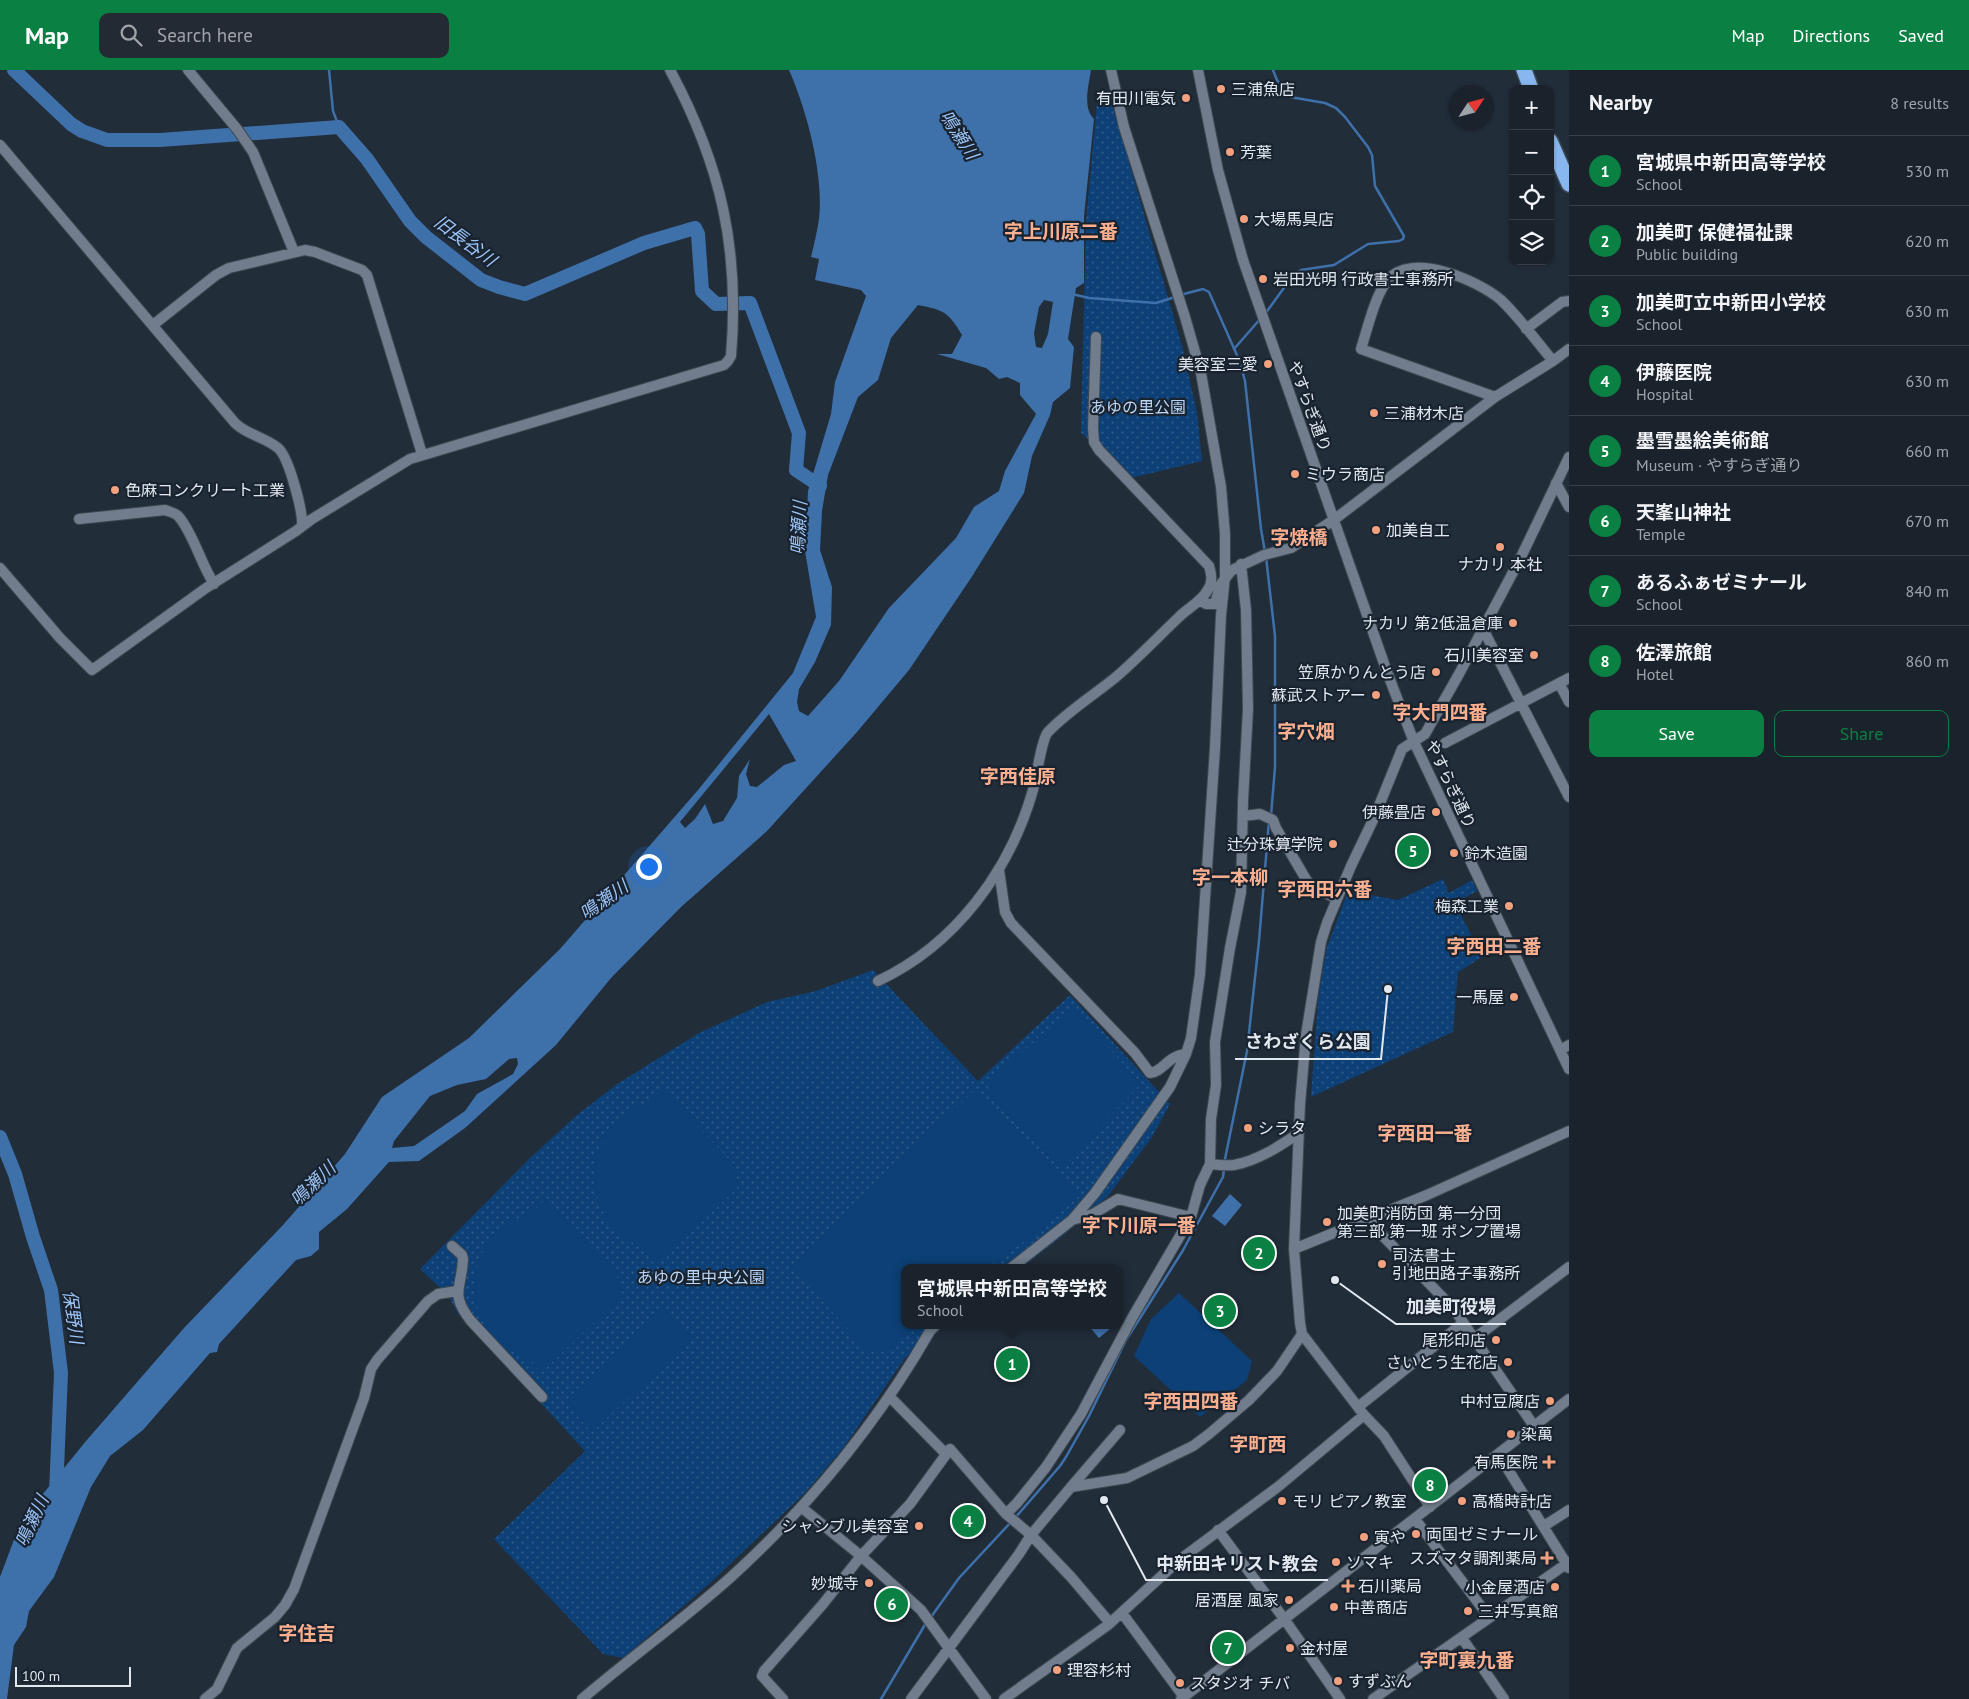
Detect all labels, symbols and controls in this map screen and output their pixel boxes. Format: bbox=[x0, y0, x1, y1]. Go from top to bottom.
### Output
search box bbox=[99, 13, 449, 58]
text: Map bbox=[25, 20, 69, 51]
icon: search bbox=[117, 21, 145, 49]
text: Search here bbox=[157, 23, 253, 47]
text: Map bbox=[1732, 24, 1764, 47]
text: Directions bbox=[1792, 24, 1870, 47]
text: Saved bbox=[1898, 24, 1944, 47]
place label: 三浦魚店 bbox=[1231, 79, 1295, 99]
marker: 三浦魚店 bbox=[1215, 83, 1227, 95]
north arrow bbox=[1449, 85, 1494, 130]
map controls bbox=[1509, 85, 1554, 265]
button: + bbox=[1509, 85, 1554, 130]
place label: 有田川電気 bbox=[1096, 88, 1176, 108]
text: Nearby bbox=[1589, 89, 1652, 116]
marker: 有田川電気 bbox=[1180, 92, 1192, 104]
text: 8 results bbox=[1890, 93, 1949, 113]
water label: 鳴瀬川 bbox=[935, 106, 985, 165]
button: − bbox=[1509, 130, 1554, 175]
place label: 芳葉 bbox=[1240, 142, 1272, 162]
marker: 芳葉 bbox=[1224, 146, 1236, 158]
text: 宮城県中新田高等学校 bbox=[1636, 150, 1826, 174]
text: 1 bbox=[1600, 161, 1610, 181]
text: 530 m bbox=[1906, 161, 1949, 181]
text: School bbox=[1636, 174, 1682, 194]
button: locate bbox=[1509, 175, 1554, 220]
place label: 大場馬具店 bbox=[1254, 209, 1334, 229]
water label: 旧長谷川 bbox=[430, 210, 503, 273]
marker: 大場馬具店 bbox=[1238, 213, 1250, 225]
district label: 字上川原二番 bbox=[1004, 219, 1118, 243]
button: layers bbox=[1509, 220, 1554, 265]
text: 加美町 保健福祉課 bbox=[1636, 220, 1793, 244]
text: 2 bbox=[1600, 231, 1610, 251]
text: 620 m bbox=[1906, 231, 1949, 251]
text: Public building bbox=[1636, 244, 1738, 264]
place label: 岩田光明 行政書士事務所 bbox=[1273, 269, 1453, 289]
marker: 岩田光明 行政書士事務所 bbox=[1257, 273, 1269, 285]
text: 加美町立中新田小学校 bbox=[1636, 290, 1826, 314]
text: 3 bbox=[1600, 301, 1610, 321]
text: 630 m bbox=[1906, 301, 1949, 321]
text: School bbox=[1636, 314, 1682, 334]
place label: 美容室三愛 bbox=[1178, 354, 1258, 374]
street label: やすらぎ通り bbox=[1284, 357, 1336, 455]
marker: 美容室三愛 bbox=[1262, 358, 1274, 370]
text: 伊藤医院 bbox=[1636, 360, 1712, 384]
text: 4 bbox=[1600, 371, 1610, 391]
text: 630 m bbox=[1906, 371, 1949, 391]
text: Hospital bbox=[1636, 384, 1693, 404]
park label: あゆの里公園 bbox=[1090, 397, 1186, 417]
place label: 三浦材木店 bbox=[1384, 403, 1464, 423]
marker: 三浦材木店 bbox=[1368, 407, 1380, 419]
text: 墨雪墨絵美術館 bbox=[1636, 428, 1769, 452]
text: 5 bbox=[1600, 441, 1610, 461]
text: 660 m bbox=[1906, 441, 1949, 461]
text: Museum · やすらぎ通り bbox=[1636, 455, 1803, 475]
place label: ミウラ商店 bbox=[1305, 464, 1385, 484]
marker: ミウラ商店 bbox=[1289, 468, 1301, 480]
place label: 色麻コンクリート工業 bbox=[125, 480, 285, 500]
marker: 色麻コンクリート工業 bbox=[109, 484, 121, 496]
water label: 鳴瀬川 bbox=[786, 498, 812, 556]
text: 天峯山神社 bbox=[1636, 500, 1731, 524]
text: 6 bbox=[1600, 511, 1610, 531]
text: 670 m bbox=[1906, 511, 1949, 531]
place label: 加美自工 bbox=[1386, 520, 1450, 540]
marker: 加美自工 bbox=[1370, 524, 1382, 536]
text: Temple bbox=[1636, 524, 1685, 544]
district label: 字焼橋 bbox=[1270, 525, 1328, 549]
marker: ナカリ 本社 bbox=[1494, 541, 1506, 553]
place label: ナカリ 本社 bbox=[1458, 554, 1542, 574]
text: あるふぁゼミナール bbox=[1636, 570, 1807, 594]
text: 7 bbox=[1600, 581, 1610, 601]
text: 840 m bbox=[1906, 581, 1949, 601]
text: School bbox=[1636, 594, 1682, 614]
place label: ナカリ 第2低温倉庫 bbox=[1362, 613, 1503, 633]
marker: ナカリ 第2低温倉庫 bbox=[1507, 617, 1519, 629]
text: 佐澤旅館 bbox=[1636, 640, 1712, 664]
place label: 石川美容室 bbox=[1444, 645, 1524, 665]
marker: 石川美容室 bbox=[1528, 649, 1540, 661]
text: 8 bbox=[1600, 651, 1610, 671]
text: 860 m bbox=[1906, 651, 1949, 671]
place label: 笠原かりんとう店 bbox=[1298, 662, 1426, 682]
text: Hotel bbox=[1636, 664, 1673, 684]
marker: 笠原かりんとう店 bbox=[1430, 666, 1442, 678]
place label: 蘇武ストアー bbox=[1271, 685, 1366, 705]
marker: 蘇武ストアー bbox=[1370, 689, 1382, 701]
district label: 字大門四番 bbox=[1392, 700, 1488, 724]
button: Save bbox=[1589, 710, 1764, 757]
button: Share bbox=[1774, 710, 1949, 757]
district label: 字穴畑 bbox=[1277, 719, 1335, 743]
street label: やすらぎ通り bbox=[1422, 736, 1480, 832]
district label: 字西佳原 bbox=[980, 764, 1056, 788]
place label: 伊藤畳店 bbox=[1362, 802, 1426, 822]
marker: 伊藤畳店 bbox=[1430, 806, 1442, 818]
pin: 5 bbox=[1397, 832, 1429, 870]
place label: 辻分珠算学院 bbox=[1227, 834, 1323, 854]
marker: 辻分珠算学院 bbox=[1327, 838, 1339, 850]
place label: 鈴木造園 bbox=[1464, 843, 1528, 863]
marker: 鈴木造園 bbox=[1448, 847, 1460, 859]
your location bbox=[636, 854, 662, 880]
district label: 字一本柳 bbox=[1192, 865, 1268, 889]
water label: 鳴瀬川 bbox=[575, 874, 634, 924]
district label: 字西田六番 bbox=[1277, 877, 1373, 901]
place label: 梅森工業 bbox=[1435, 896, 1499, 916]
marker: 梅森工業 bbox=[1503, 900, 1515, 912]
district label: 字西田二番 bbox=[1446, 934, 1542, 958]
place label: 一馬屋 bbox=[1456, 987, 1504, 1007]
marker: 一馬屋 bbox=[1508, 991, 1520, 1003]
callout: さわざくら公園 bbox=[1235, 1026, 1381, 1059]
text: さわざくら公園 bbox=[1245, 1030, 1371, 1053]
place label: シラタ bbox=[1258, 1118, 1306, 1138]
district label: 字西田一番 bbox=[1377, 1121, 1473, 1145]
marker: シラタ bbox=[1242, 1122, 1254, 1134]
water label: 鳴瀬川 bbox=[285, 1155, 342, 1211]
place label: 加美町消防団 第一分団 第三部 第一班 ポンプ置場 bbox=[1337, 1203, 1521, 1241]
district label: 字下川原一番 bbox=[1082, 1213, 1196, 1237]
marker: 加美町消防団 第一分団 第三部 第一班 ポンプ置場 bbox=[1321, 1216, 1333, 1228]
pin: 2 bbox=[1243, 1234, 1275, 1272]
place label: 司法書士 引地田路子事務所 bbox=[1392, 1245, 1520, 1283]
marker: 司法書士 引地田路子事務所 bbox=[1376, 1258, 1388, 1270]
popup bbox=[901, 1264, 1123, 1329]
park label: あゆの里中央公園 bbox=[637, 1267, 765, 1287]
text: 宮城県中新田高等学校 bbox=[917, 1276, 1107, 1300]
water label: 保野川 bbox=[58, 1289, 89, 1347]
callout: 加美町役場 bbox=[1396, 1291, 1506, 1324]
pin: 3 bbox=[1204, 1292, 1236, 1330]
text: 加美町役場 bbox=[1406, 1295, 1496, 1318]
text: School bbox=[917, 1300, 963, 1320]
place label: 尾形印店 bbox=[1422, 1330, 1486, 1350]
marker: 尾形印店 bbox=[1490, 1334, 1502, 1346]
pin: 1 bbox=[996, 1345, 1028, 1383]
place label: さいとう生花店 bbox=[1386, 1352, 1498, 1372]
marker: さいとう生花店 bbox=[1502, 1356, 1514, 1368]
district label: 字西田四番 bbox=[1143, 1389, 1239, 1413]
place label: 中村豆腐店 bbox=[1460, 1391, 1540, 1411]
marker: 中村豆腐店 bbox=[1544, 1395, 1556, 1407]
place label: 染萬 bbox=[1521, 1424, 1553, 1444]
marker: 染萬 bbox=[1505, 1428, 1517, 1440]
district label: 字町西 bbox=[1229, 1432, 1287, 1456]
place label: 有馬医院 bbox=[1474, 1452, 1538, 1472]
marker: 有馬医院 bbox=[1542, 1455, 1556, 1469]
pin: 8 bbox=[1414, 1466, 1446, 1504]
water label: 鳴瀬川 bbox=[10, 1490, 54, 1550]
place label: モリ ピアノ教室 bbox=[1292, 1491, 1407, 1511]
place label: 高橋時計店 bbox=[1472, 1491, 1552, 1511]
marker: モリ ピアノ教室 bbox=[1276, 1495, 1288, 1507]
marker: 高橋時計店 bbox=[1456, 1495, 1468, 1507]
pin: 4 bbox=[952, 1502, 984, 1540]
place label: シャンブル美容室 bbox=[781, 1516, 909, 1536]
marker: シャンブル美容室 bbox=[913, 1520, 925, 1532]
place label: 両国ゼミナール bbox=[1426, 1524, 1538, 1544]
place label: 寅や bbox=[1374, 1527, 1406, 1547]
marker: 両国ゼミナール bbox=[1410, 1528, 1422, 1540]
marker: 寅や bbox=[1358, 1531, 1370, 1543]
callout: 中新田キリスト教会 bbox=[1146, 1547, 1328, 1580]
place label: スズマタ調剤薬局 bbox=[1409, 1548, 1537, 1568]
text: 中新田キリスト教会 bbox=[1156, 1552, 1318, 1575]
place label: ソマキ bbox=[1346, 1552, 1394, 1572]
marker: スズマタ調剤薬局 bbox=[1541, 1552, 1553, 1564]
marker: ソマキ bbox=[1330, 1556, 1342, 1568]
place label: 妙城寺 bbox=[811, 1573, 859, 1593]
place label: 石川薬局 bbox=[1358, 1576, 1422, 1596]
marker: 妙城寺 bbox=[863, 1577, 875, 1589]
place label: 小金屋酒店 bbox=[1465, 1577, 1545, 1597]
marker: 石川薬局 bbox=[1342, 1580, 1354, 1592]
marker: 小金屋酒店 bbox=[1549, 1581, 1561, 1593]
pin: 6 bbox=[876, 1585, 908, 1623]
place label: 居酒屋 風家 bbox=[1195, 1590, 1279, 1610]
marker: 居酒屋 風家 bbox=[1283, 1594, 1295, 1606]
place label: 中善商店 bbox=[1344, 1597, 1408, 1617]
marker: 中善商店 bbox=[1328, 1601, 1340, 1613]
place label: 三井写真館 bbox=[1478, 1601, 1558, 1621]
marker: 三井写真館 bbox=[1462, 1605, 1474, 1617]
district label: 字住吉 bbox=[278, 1621, 336, 1645]
pin: 7 bbox=[1212, 1629, 1244, 1667]
place label: 金村屋 bbox=[1300, 1638, 1348, 1658]
marker: 金村屋 bbox=[1284, 1642, 1296, 1654]
district label: 字町裏九番 bbox=[1419, 1648, 1515, 1672]
place label: 理容杉村 bbox=[1067, 1660, 1131, 1680]
scale bar bbox=[15, 1664, 131, 1687]
marker: 理容杉村 bbox=[1051, 1664, 1063, 1676]
text: 100 m bbox=[22, 1667, 60, 1685]
place label: すずぶん bbox=[1348, 1671, 1412, 1691]
place label: スタジオ チバ bbox=[1190, 1673, 1290, 1693]
marker: すずぶん bbox=[1332, 1675, 1344, 1687]
marker: スタジオ チバ bbox=[1174, 1677, 1186, 1689]

